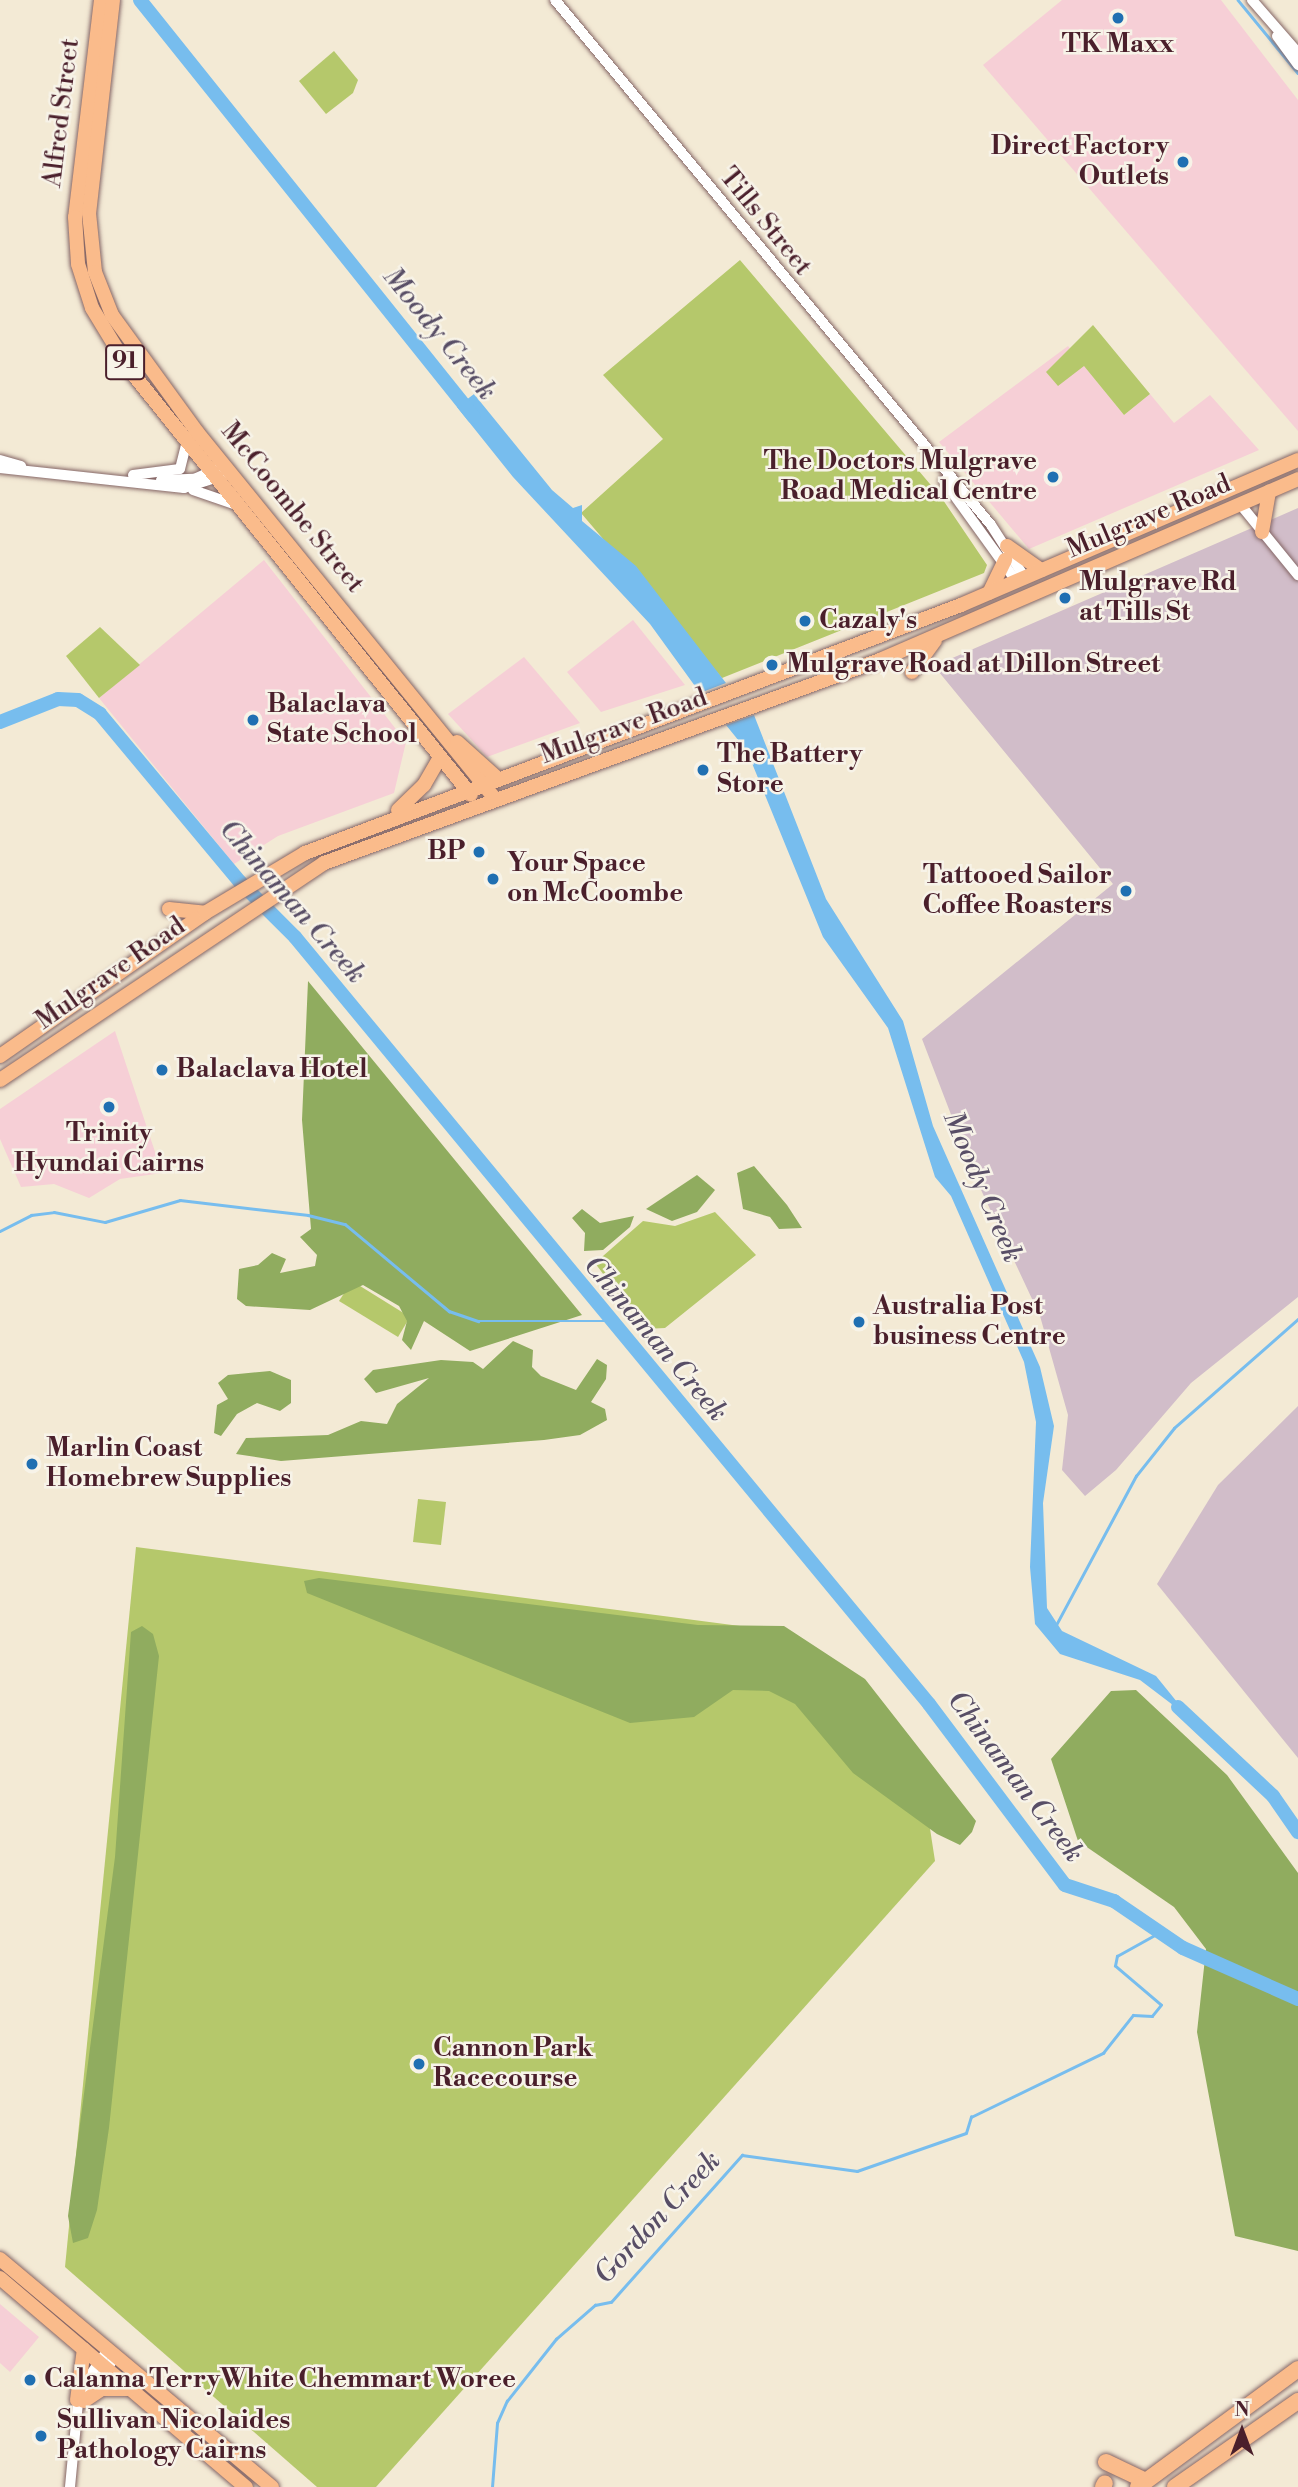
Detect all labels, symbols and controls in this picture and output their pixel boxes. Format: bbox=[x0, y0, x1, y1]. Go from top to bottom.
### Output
marker: TK Maxx bbox=[1110, 10, 1126, 26]
place label: TK Maxx bbox=[1062, 29, 1174, 61]
street label: Alfred Street bbox=[37, 37, 87, 189]
place label: Direct Factory Outlets bbox=[991, 131, 1169, 192]
marker: Direct Factory Outlets bbox=[1175, 154, 1191, 170]
street label: Tills Street bbox=[712, 162, 818, 282]
water label: Moody Creek bbox=[375, 261, 503, 407]
road number: 91 bbox=[104, 342, 146, 382]
street label: McCoombe Street bbox=[214, 417, 370, 599]
place label: The Doctors Mulgrave Road Medical Centre bbox=[764, 446, 1037, 508]
marker: The Doctors Mulgrave Road Medical Centre bbox=[1043, 467, 1063, 487]
street label: Mulgrave Road bbox=[1062, 468, 1236, 566]
place label: Mulgrave Rd at Tills St bbox=[1079, 567, 1237, 628]
marker: Mulgrave Rd at Tills St bbox=[1057, 590, 1073, 606]
place label: Cazaly's bbox=[819, 605, 917, 637]
marker: Cazaly's bbox=[797, 613, 813, 629]
place label: Mulgrave Road at Dillon Street bbox=[786, 649, 1160, 681]
marker: Mulgrave Road at Dillon Street bbox=[764, 657, 780, 673]
street label: Mulgrave Road bbox=[536, 682, 712, 772]
place label: Balaclava State School bbox=[267, 689, 417, 750]
marker: Balaclava State School bbox=[245, 712, 261, 728]
place label: The Battery Store bbox=[717, 739, 863, 800]
marker: The Battery Store bbox=[695, 762, 711, 778]
water label: Chinaman Creek bbox=[212, 813, 372, 991]
place label: BP bbox=[427, 836, 465, 868]
marker: BP bbox=[471, 844, 487, 860]
place label: Your Space on McCoombe bbox=[507, 848, 683, 910]
place label: Tattooed Sailor Coffee Roasters bbox=[922, 860, 1112, 922]
marker: Your Space on McCoombe bbox=[485, 871, 501, 887]
marker: Tattooed Sailor Coffee Roasters bbox=[1118, 883, 1134, 899]
street label: Mulgrave Road bbox=[30, 911, 192, 1037]
place label: Balaclava Hotel bbox=[176, 1054, 368, 1086]
marker: Balaclava Hotel bbox=[154, 1062, 170, 1078]
marker: Trinity Hyundai Cairns bbox=[101, 1099, 117, 1115]
water label: Moody Creek bbox=[935, 1106, 1029, 1268]
place label: Trinity Hyundai Cairns bbox=[14, 1118, 204, 1180]
water label: Chinaman Creek bbox=[576, 1249, 734, 1429]
place label: Australia Post business Centre bbox=[873, 1291, 1066, 1352]
marker: Australia Post business Centre bbox=[851, 1314, 867, 1330]
place label: Marlin Coast Homebrew Supplies bbox=[46, 1433, 292, 1494]
marker: Marlin Coast Homebrew Supplies bbox=[24, 1456, 40, 1472]
water label: Chinaman Creek bbox=[940, 1685, 1090, 1869]
place label: Cannon Park Racecourse bbox=[433, 2033, 593, 2094]
marker: Cannon Park Racecourse bbox=[411, 2056, 427, 2072]
water label: Gordon Creek bbox=[588, 2144, 728, 2292]
place label: Calanna TerryWhite Chemmart Woree bbox=[44, 2364, 516, 2396]
marker: Calanna TerryWhite Chemmart Woree bbox=[22, 2372, 38, 2388]
north arrow bbox=[1207, 2396, 1277, 2466]
text: N bbox=[1234, 2398, 1250, 2422]
place label: Sullivan Nicolaides Pathology Cairns bbox=[57, 2405, 290, 2466]
marker: Sullivan Nicolaides Pathology Cairns bbox=[31, 2426, 51, 2446]

